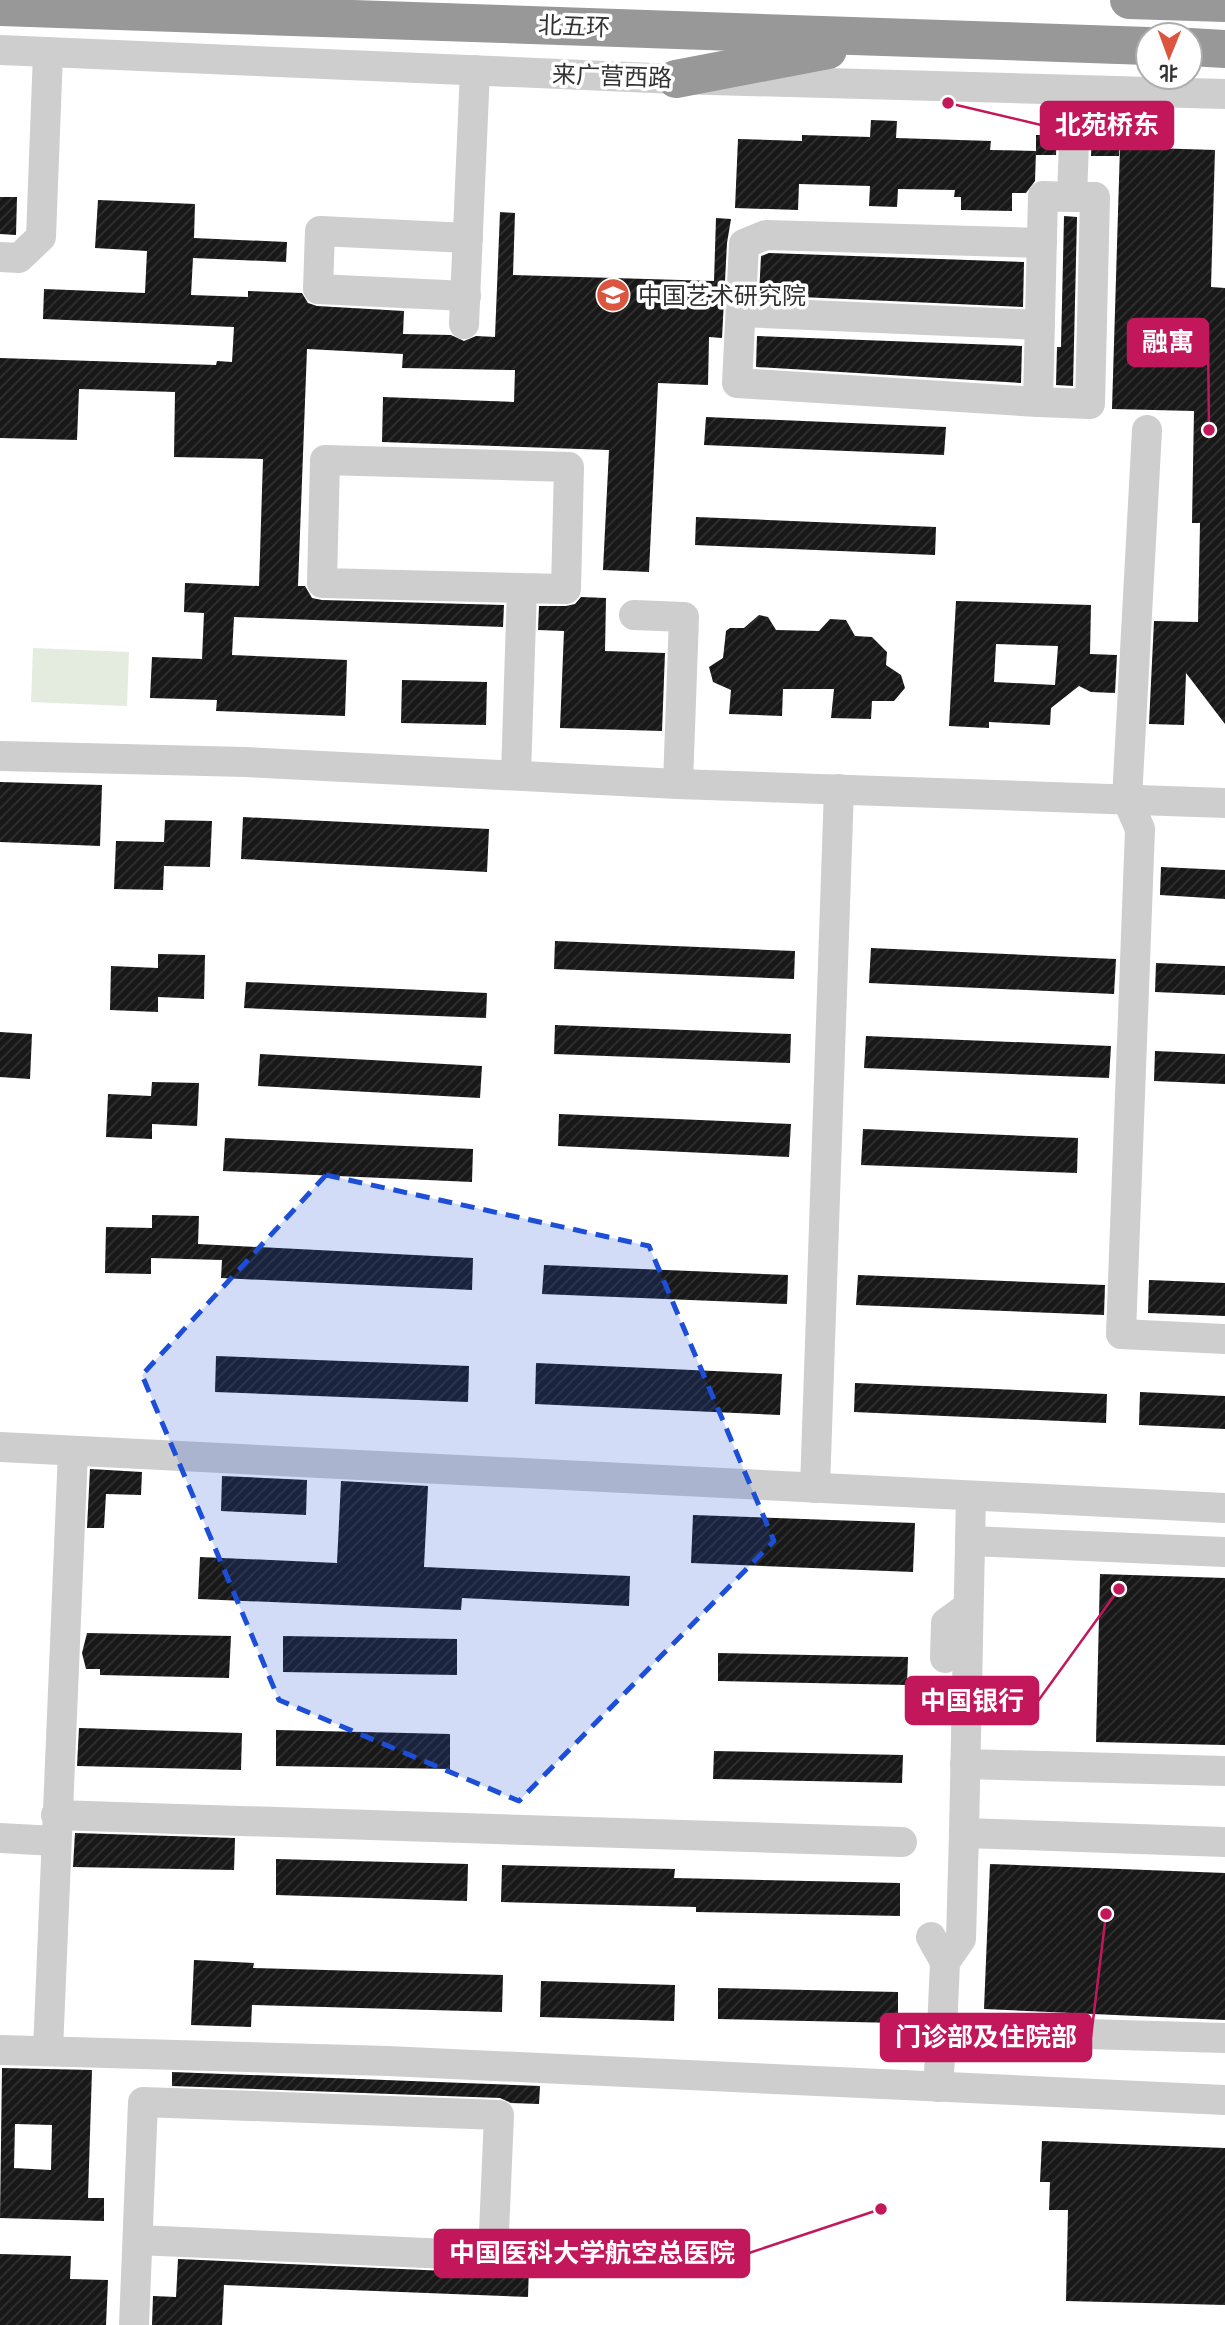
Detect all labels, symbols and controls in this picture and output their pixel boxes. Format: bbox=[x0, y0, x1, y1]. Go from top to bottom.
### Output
street label: 北五环 bbox=[538, 11, 610, 41]
north arrow bbox=[1134, 21, 1204, 91]
street label: 来广营西路 bbox=[552, 60, 672, 92]
text: 北 bbox=[1159, 62, 1178, 83]
callout: 北苑桥东 bbox=[1041, 102, 1173, 149]
text: 北苑桥东 bbox=[1055, 110, 1159, 140]
school or university icon: 中国艺术研究院 bbox=[594, 276, 632, 314]
place label: 中国艺术研究院 bbox=[638, 282, 806, 309]
callout: 融寓 bbox=[1128, 319, 1208, 366]
text: 融寓 bbox=[1142, 327, 1194, 357]
callout: 中国银行 bbox=[906, 1677, 1038, 1724]
text: 中国银行 bbox=[920, 1686, 1024, 1716]
callout: 门诊部及住院部 bbox=[881, 2014, 1091, 2061]
text: 门诊部及住院部 bbox=[895, 2022, 1077, 2052]
callout: 中国医科大学航空总医院 bbox=[435, 2230, 749, 2277]
text: 中国医科大学航空总医院 bbox=[449, 2238, 735, 2268]

